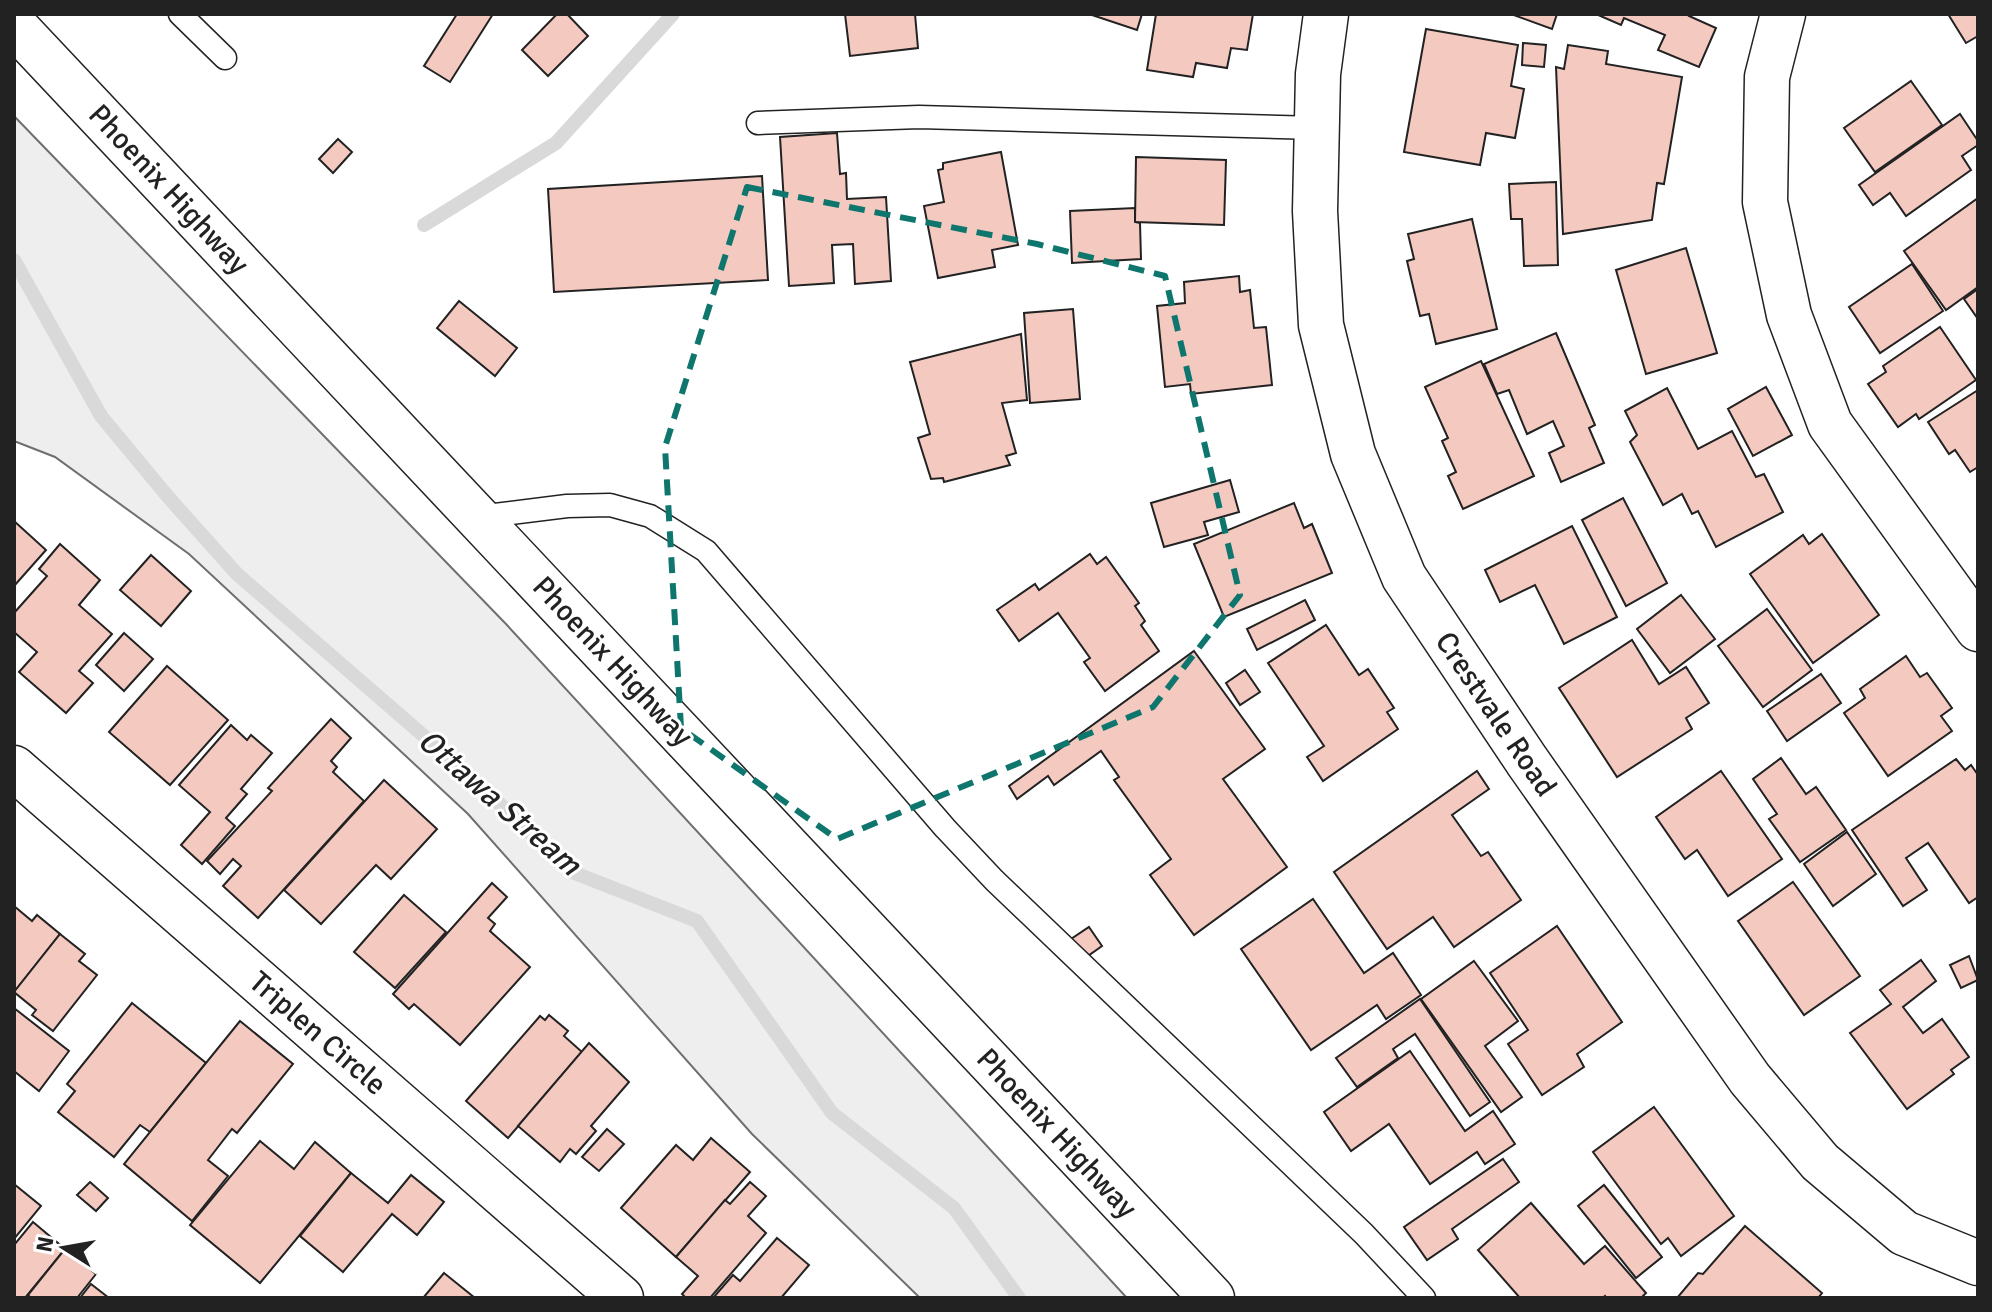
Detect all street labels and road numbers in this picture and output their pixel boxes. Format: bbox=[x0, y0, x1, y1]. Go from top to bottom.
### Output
street label: Phoenix Highway bbox=[80, 97, 257, 282]
street label: Phoenix Highway bbox=[524, 569, 701, 754]
street label: Crestvale Road bbox=[1427, 625, 1564, 804]
street label: Triplen Circle bbox=[241, 964, 394, 1103]
street label: Phoenix Highway bbox=[968, 1041, 1145, 1226]

